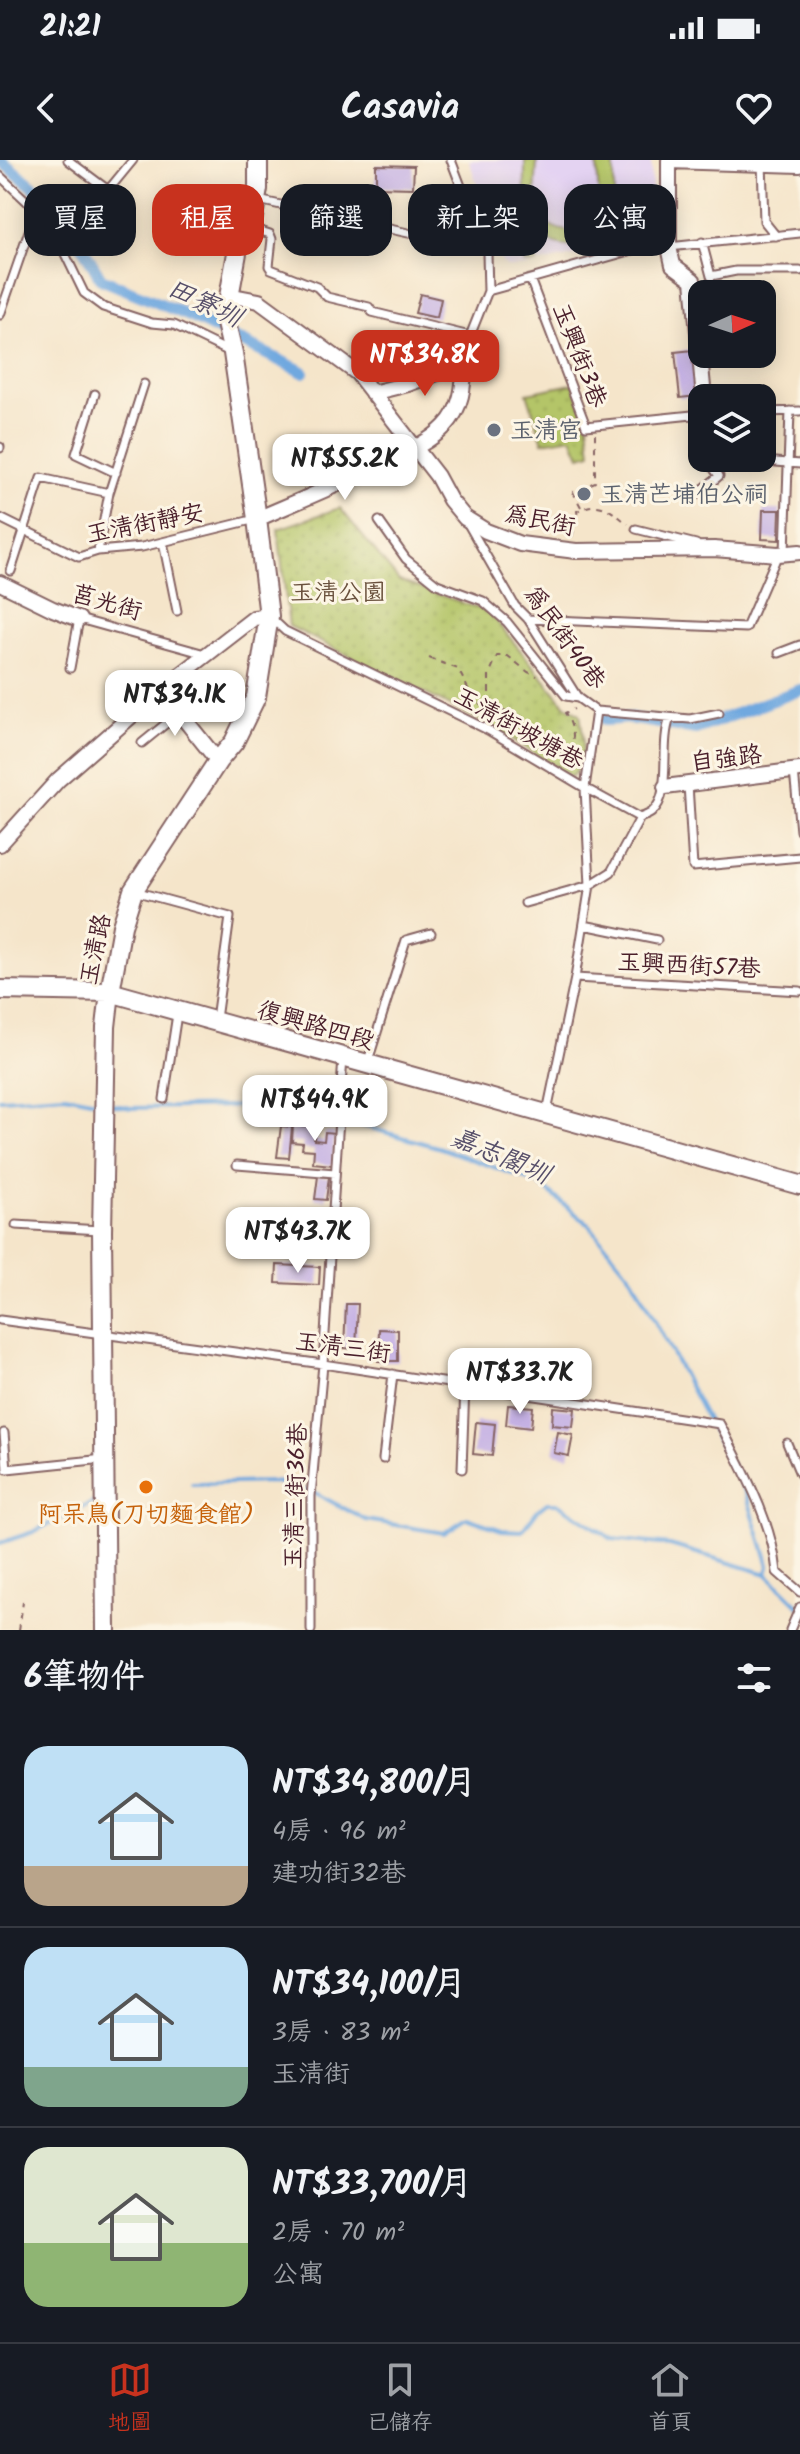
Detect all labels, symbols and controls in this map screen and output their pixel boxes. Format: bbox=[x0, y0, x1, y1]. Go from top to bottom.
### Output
text: 21:21 bbox=[40, 4, 100, 52]
text: Casavia bbox=[341, 80, 459, 137]
icon: back bbox=[24, 86, 68, 130]
icon: heart bbox=[732, 86, 776, 130]
chip: 買屋 bbox=[24, 184, 136, 256]
chip: 租屋 bbox=[152, 184, 264, 256]
chip: 篩選 bbox=[280, 184, 392, 256]
chip: 新上架 bbox=[408, 184, 548, 256]
chip: 公寓 bbox=[564, 184, 676, 256]
water label: 田寮圳 bbox=[160, 268, 251, 341]
north arrow bbox=[688, 280, 776, 368]
map controls bbox=[688, 280, 776, 472]
street label: 玉興街3巷 bbox=[541, 297, 616, 414]
pin: NT$34.8K bbox=[342, 330, 508, 398]
text: NT$34.8K bbox=[369, 335, 481, 377]
button: layers bbox=[688, 384, 776, 472]
place label: 玉清宮 bbox=[510, 412, 582, 451]
marker: 玉清宮 bbox=[485, 421, 503, 439]
pin: NT$55.2K bbox=[262, 434, 428, 502]
text: NT$55.2K bbox=[290, 439, 400, 481]
place label: 玉清芒埔伯公祠 bbox=[600, 476, 768, 515]
marker: 玉清芒埔伯公祠 bbox=[575, 485, 593, 503]
street label: 玉清街靜安 bbox=[83, 494, 208, 555]
street label: 為民街 bbox=[501, 495, 579, 547]
park label: 玉清公園 bbox=[290, 574, 386, 613]
street label: 莒光街 bbox=[67, 575, 147, 632]
street label: 為民街40巷 bbox=[512, 577, 615, 698]
pin: NT$34.1K bbox=[92, 670, 258, 738]
text: NT$34.1K bbox=[123, 675, 227, 717]
street label: 玉清街坡塘巷 bbox=[446, 677, 591, 781]
street label: 自強路 bbox=[688, 736, 764, 783]
street label: 玉清路 bbox=[70, 910, 123, 989]
street label: 玉興西街57巷 bbox=[616, 943, 762, 990]
street label: 復興路四段 bbox=[253, 991, 379, 1062]
pin: NT$44.9K bbox=[232, 1075, 398, 1143]
text: NT$44.9K bbox=[260, 1080, 370, 1122]
water label: 嘉志閣圳 bbox=[444, 1117, 559, 1198]
pin: NT$43.7K bbox=[215, 1207, 381, 1275]
text: NT$43.7K bbox=[244, 1212, 352, 1254]
street label: 玉清三街 bbox=[293, 1322, 393, 1374]
pin: NT$33.7K bbox=[437, 1348, 603, 1416]
text: NT$33.7K bbox=[466, 1353, 574, 1395]
street label: 玉清三街36巷 bbox=[274, 1422, 319, 1570]
marker: 阿呆鳥(刀切麵食館) bbox=[137, 1478, 155, 1496]
place label: 阿呆鳥(刀切麵食館) bbox=[38, 1496, 254, 1535]
text: 6筆物件 bbox=[24, 1651, 144, 1705]
icon: filters bbox=[732, 1656, 776, 1700]
text: NT$34,800/月 bbox=[272, 1757, 477, 1811]
icon: home bbox=[88, 1778, 184, 1874]
text: 4房 · 96 m² bbox=[272, 1811, 406, 1853]
text: 建功街32巷 bbox=[272, 1853, 406, 1895]
text: NT$34,100/月 bbox=[272, 1958, 467, 2012]
icon: home bbox=[88, 1979, 184, 2075]
text: 3房 · 83 m² bbox=[272, 2012, 410, 2054]
text: 玉清街 bbox=[272, 2054, 350, 2096]
text: NT$33,700/月 bbox=[272, 2158, 473, 2212]
icon: home bbox=[88, 2179, 184, 2275]
text: 2房 · 70 m² bbox=[272, 2212, 404, 2254]
text: 公寓 bbox=[272, 2254, 324, 2296]
tab: 地圖 bbox=[108, 2358, 152, 2441]
tab: 已儲存 bbox=[367, 2358, 433, 2441]
tab: 首頁 bbox=[648, 2358, 692, 2441]

